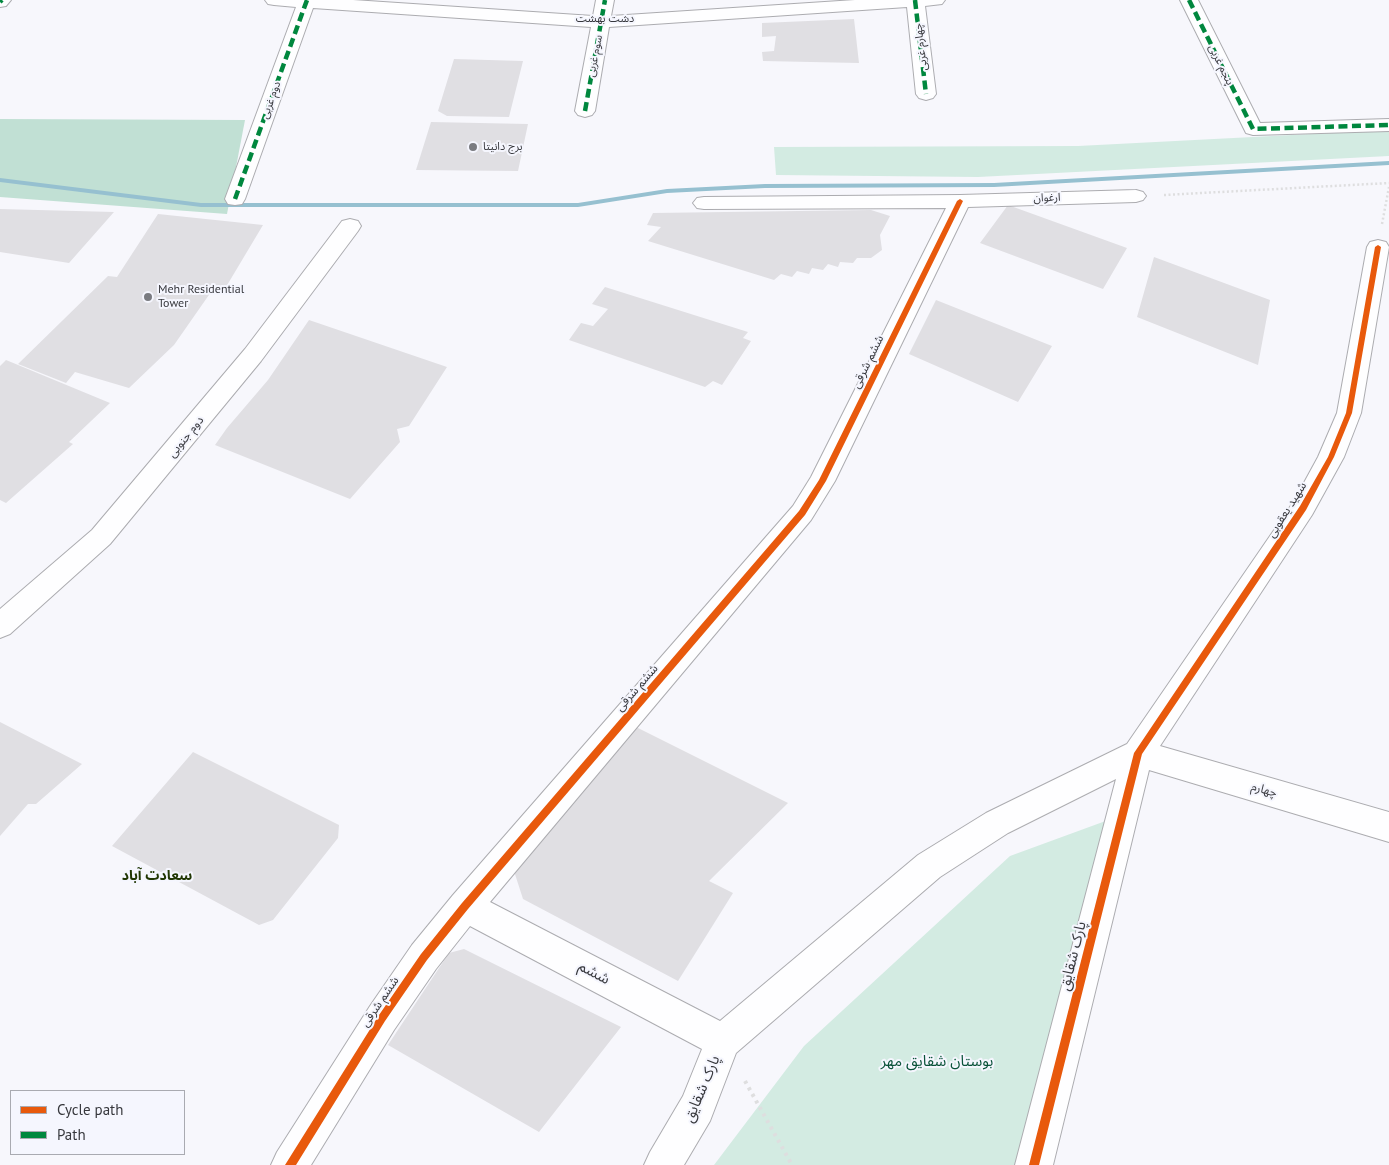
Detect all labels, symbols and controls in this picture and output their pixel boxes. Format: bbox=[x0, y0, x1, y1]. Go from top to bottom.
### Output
street label: دشت بهشت bbox=[576, 12, 634, 26]
street label: چهارم غربی bbox=[912, 23, 930, 71]
street label: سوم غربی bbox=[584, 34, 606, 78]
street label: پنجم غربی bbox=[1205, 42, 1237, 88]
street label: دوم غربی bbox=[258, 79, 284, 121]
place label: برج دانیتا bbox=[483, 140, 523, 154]
marker: برج دانیتا bbox=[467, 141, 479, 153]
street label: ارغوان bbox=[1033, 191, 1061, 205]
place label: Mehr Residential Tower bbox=[158, 283, 244, 311]
marker: Mehr Residential Tower bbox=[142, 291, 154, 303]
street label: ششم شرقی bbox=[849, 333, 887, 391]
street label: دوم جنوبی bbox=[165, 413, 207, 461]
street label: شهید یعقوبی bbox=[1264, 479, 1310, 541]
street label: ششم شرقی bbox=[613, 662, 661, 714]
street label: چهارم bbox=[1249, 779, 1279, 801]
district label: سعادت آباد bbox=[122, 868, 192, 884]
street label: پارک شقایق bbox=[1056, 919, 1090, 993]
street label: ششم bbox=[575, 957, 613, 989]
street label: ششم شرقی bbox=[358, 974, 402, 1030]
street label: پارک شقایق bbox=[680, 1053, 724, 1125]
park label: بوستان شقایق مهر bbox=[881, 1053, 993, 1071]
legend bbox=[10, 1090, 185, 1155]
text: Cycle path bbox=[57, 1100, 123, 1119]
text: Path bbox=[57, 1125, 86, 1144]

